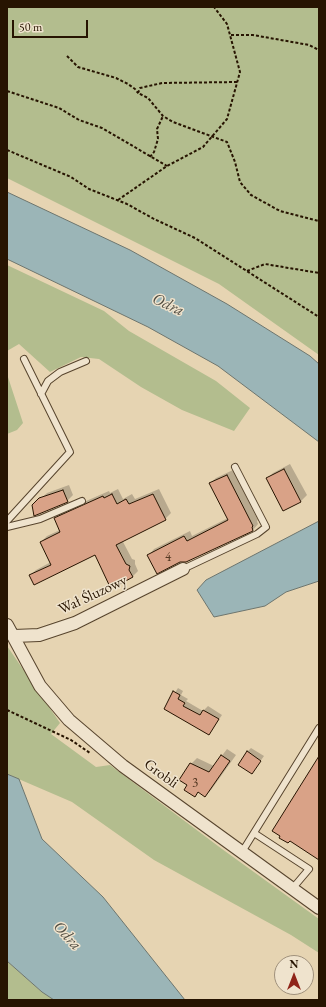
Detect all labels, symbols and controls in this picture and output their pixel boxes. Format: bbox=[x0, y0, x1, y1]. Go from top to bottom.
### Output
scale bar bbox=[14, 12, 90, 38]
text: 50 m bbox=[19, 19, 42, 35]
water label: Odra bbox=[149, 289, 187, 321]
house number: 4 bbox=[165, 549, 171, 565]
street label: Wał Śluzowy bbox=[56, 571, 130, 619]
street label: Grobli bbox=[140, 756, 182, 792]
house number: 3 bbox=[192, 775, 198, 791]
water label: Odra bbox=[49, 918, 85, 954]
north arrow bbox=[274, 955, 314, 995]
text: N bbox=[290, 957, 298, 971]

